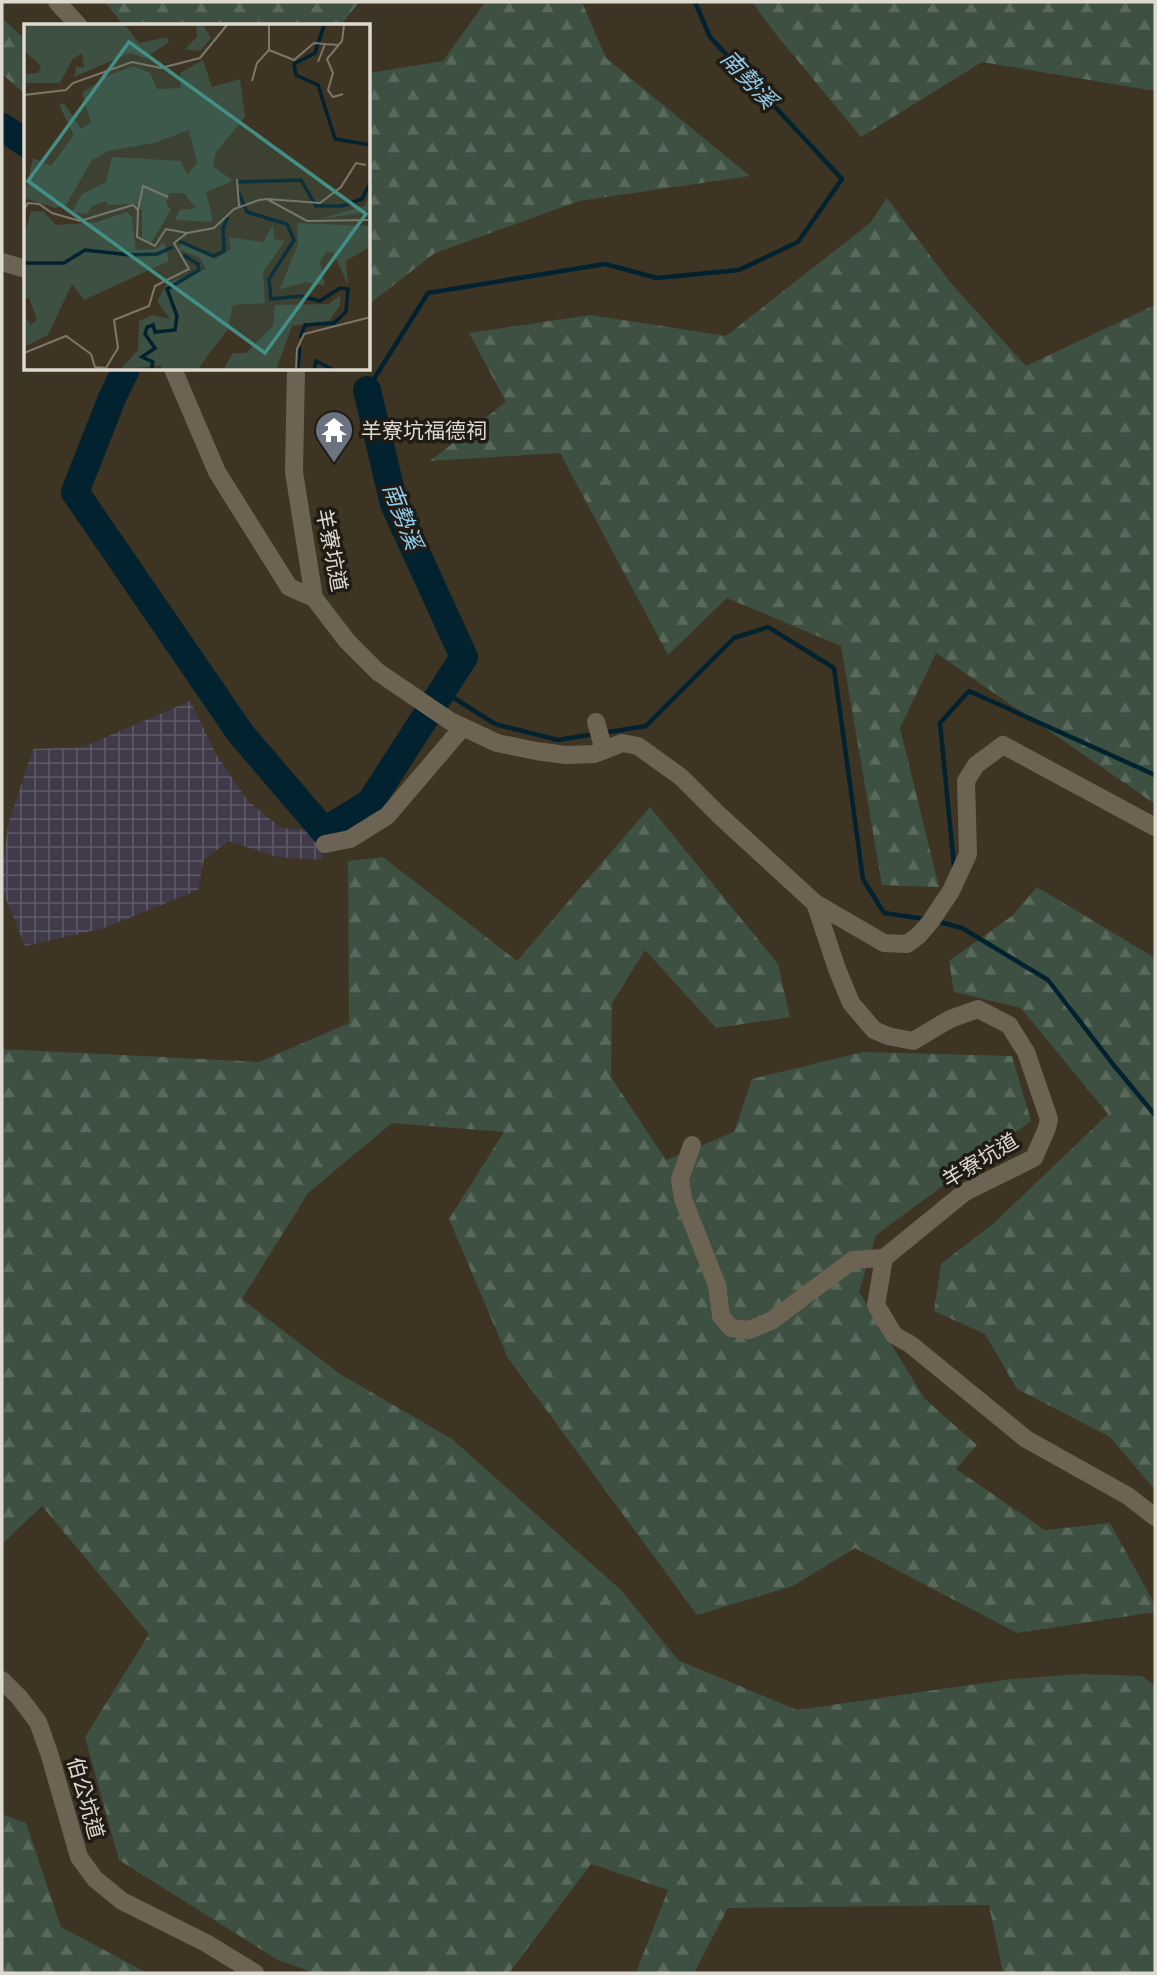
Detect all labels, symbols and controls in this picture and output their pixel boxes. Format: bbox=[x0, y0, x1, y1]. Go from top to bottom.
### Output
inset map bbox=[24, 24, 371, 371]
water label: 南勢溪 bbox=[716, 45, 784, 116]
temple icon: 羊寮坑福德祠 bbox=[313, 409, 355, 464]
place label: 羊寮坑福德祠 bbox=[361, 418, 487, 443]
water label: 南勢溪 bbox=[378, 479, 429, 556]
street label: 羊寮坑道 bbox=[312, 506, 352, 594]
street label: 羊寮坑道 bbox=[938, 1128, 1022, 1192]
street label: 伯公坑道 bbox=[62, 1754, 110, 1842]

